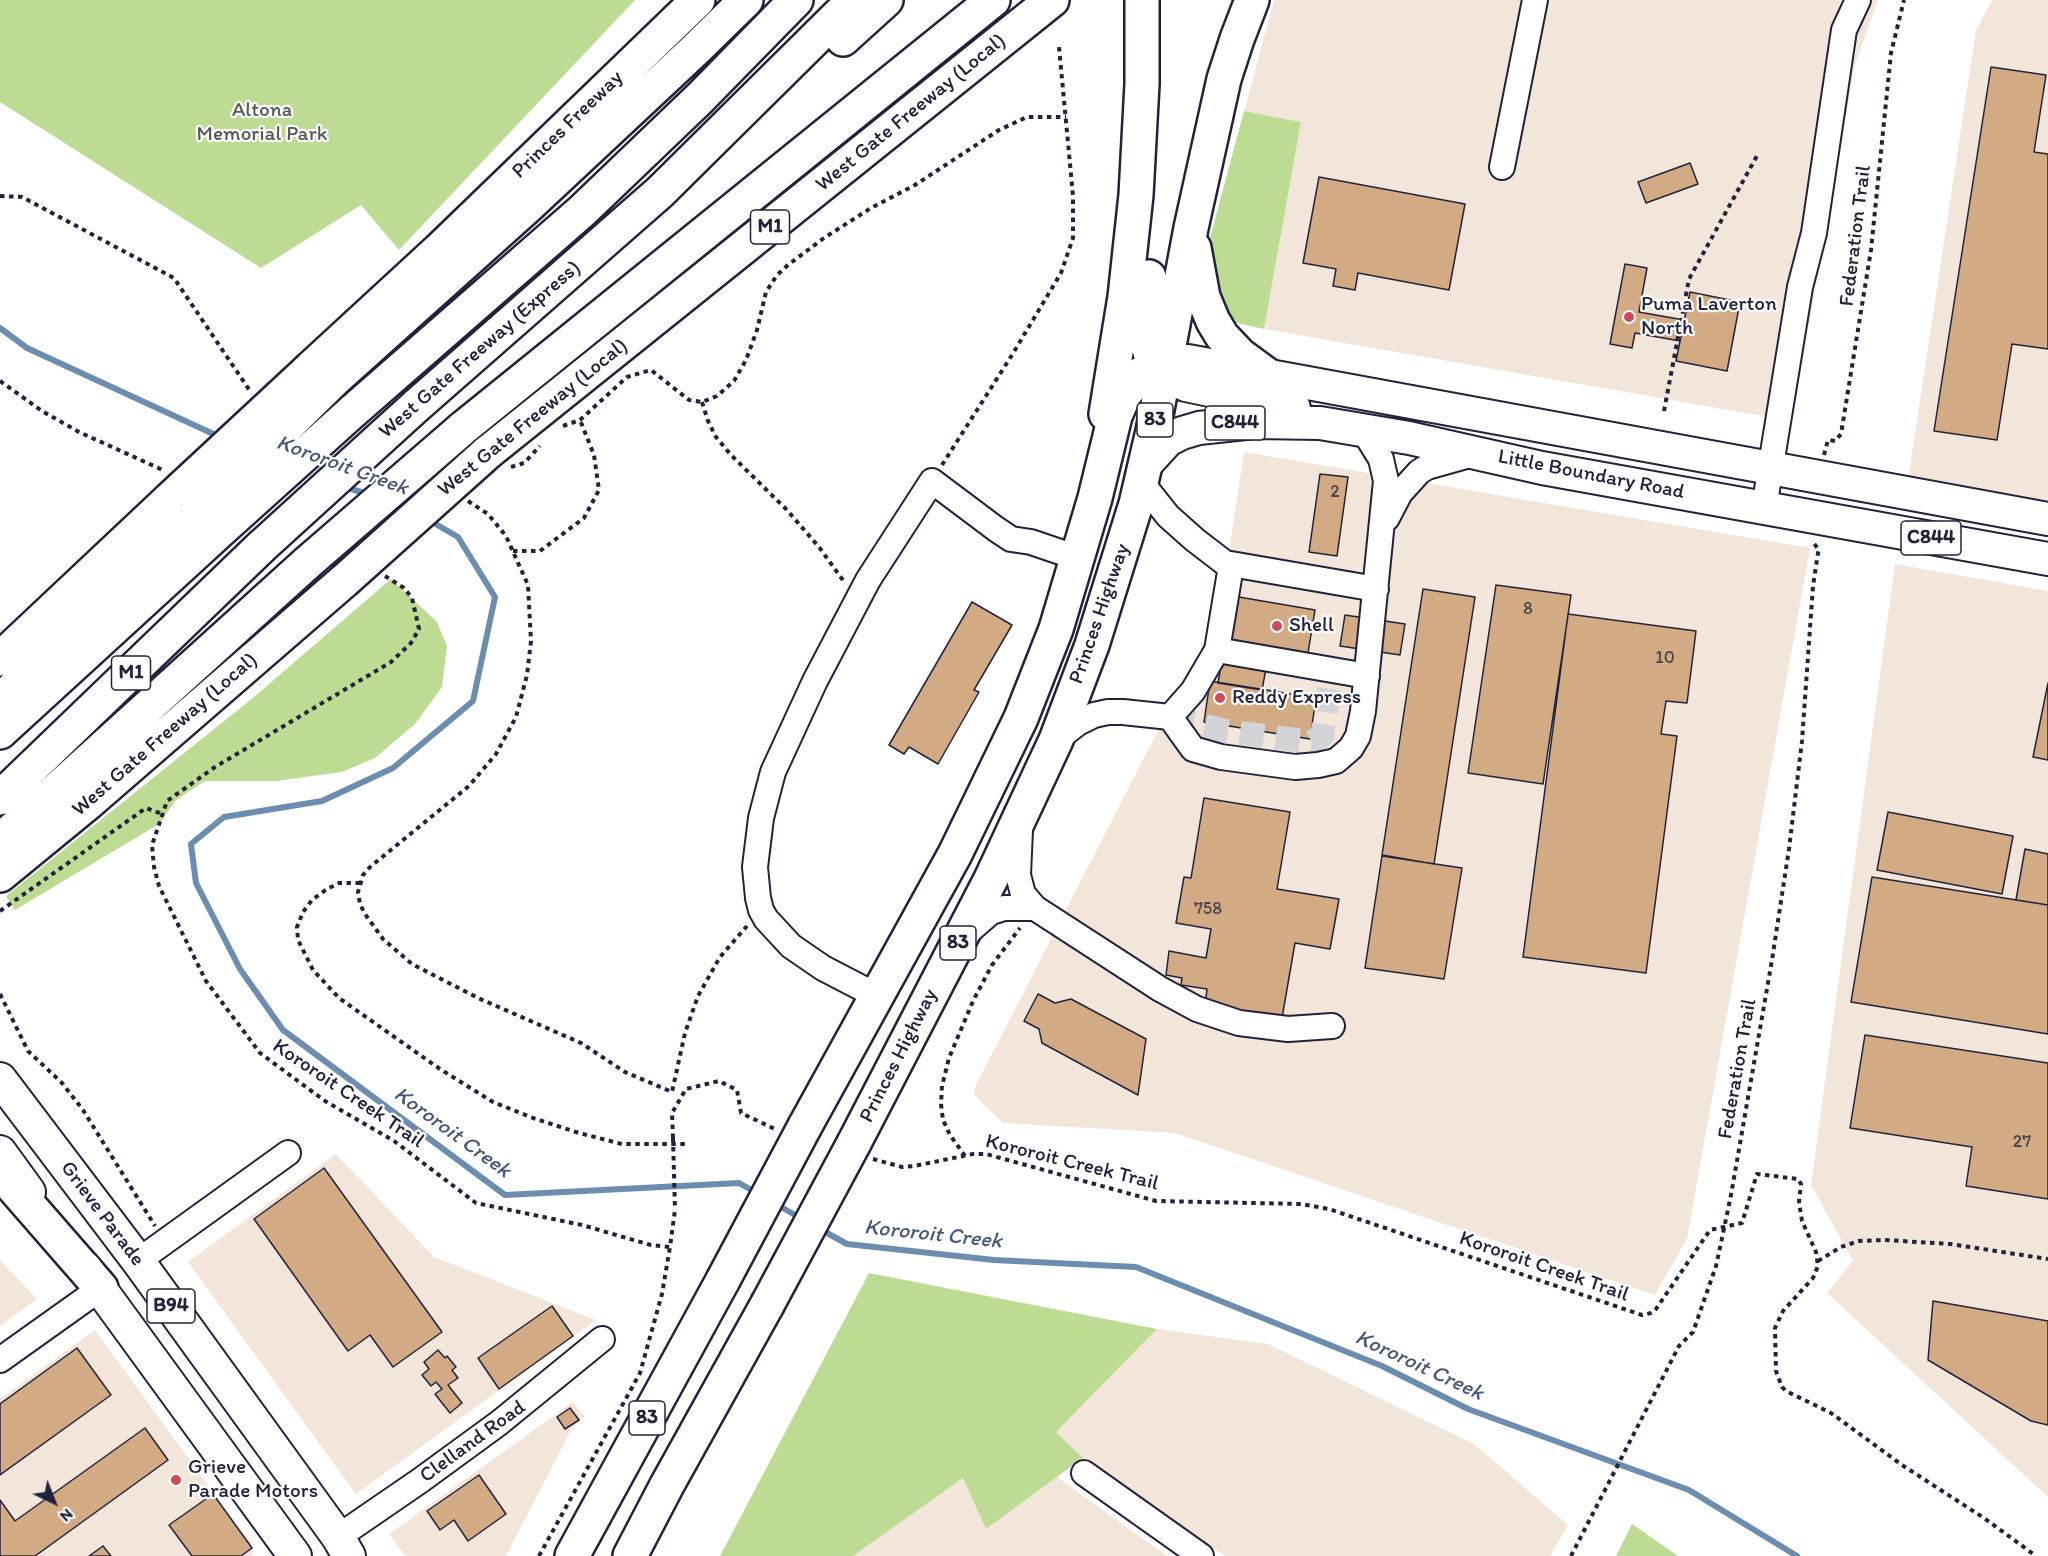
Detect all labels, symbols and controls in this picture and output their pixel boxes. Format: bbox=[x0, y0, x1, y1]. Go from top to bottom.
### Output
street label: West Gate Freeway (Local) bbox=[811, 29, 1011, 197]
street label: Princes Freeway bbox=[507, 66, 629, 184]
park label: Altona Memorial Park bbox=[196, 98, 328, 148]
street label: Federation Trail bbox=[1835, 164, 1877, 308]
road number: M1 bbox=[750, 210, 790, 244]
street label: West Gate Freeway (Express) bbox=[374, 256, 586, 444]
place label: Puma Laverton North bbox=[1641, 292, 1777, 342]
marker: Puma Laverton North bbox=[1622, 310, 1636, 324]
street label: West Gate Freeway (Local) bbox=[433, 334, 633, 502]
road number: 83 bbox=[1137, 403, 1173, 437]
road number: C844 bbox=[1205, 406, 1265, 440]
water label: Kororoit Creek bbox=[273, 430, 411, 502]
street label: Little Boundary Road bbox=[1496, 445, 1686, 505]
house number: 2 bbox=[1330, 481, 1340, 503]
road number: C844 bbox=[1901, 521, 1961, 555]
street label: Princes Highway bbox=[1064, 541, 1136, 687]
house number: 8 bbox=[1523, 598, 1533, 620]
place label: Shell bbox=[1289, 613, 1334, 639]
marker: Shell bbox=[1270, 619, 1284, 633]
house number: 10 bbox=[1655, 647, 1675, 669]
street label: West Gate Freeway (Local) bbox=[67, 648, 263, 822]
road number: M1 bbox=[112, 656, 150, 690]
place label: Reddy Express bbox=[1232, 685, 1361, 711]
marker: Reddy Express bbox=[1213, 691, 1227, 705]
house number: 758 bbox=[1194, 898, 1222, 920]
road number: 83 bbox=[940, 926, 976, 960]
street label: Princes Highway bbox=[854, 985, 944, 1127]
street label: Federation Trail bbox=[1713, 997, 1763, 1141]
street label: Kororoit Creek Trail bbox=[267, 1034, 429, 1154]
water label: Kororoit Creek bbox=[388, 1082, 516, 1184]
street label: Kororoit Creek Trail bbox=[983, 1129, 1161, 1197]
house number: 27 bbox=[2013, 1131, 2031, 1153]
street label: Grieve Parade bbox=[54, 1156, 150, 1272]
water label: Kororoit Creek bbox=[863, 1215, 1003, 1255]
street label: Kororoit Creek Trail bbox=[1456, 1226, 1632, 1308]
road number: B94 bbox=[147, 1289, 195, 1323]
water label: Kororoit Creek bbox=[1351, 1325, 1487, 1407]
street label: Clelland Road bbox=[415, 1395, 531, 1489]
road number: 83 bbox=[629, 1401, 665, 1435]
place label: Grieve Parade Motors bbox=[188, 1455, 318, 1505]
north arrow bbox=[24, 1472, 84, 1532]
marker: Grieve Parade Motors bbox=[169, 1473, 183, 1487]
text: N bbox=[56, 1505, 77, 1526]

